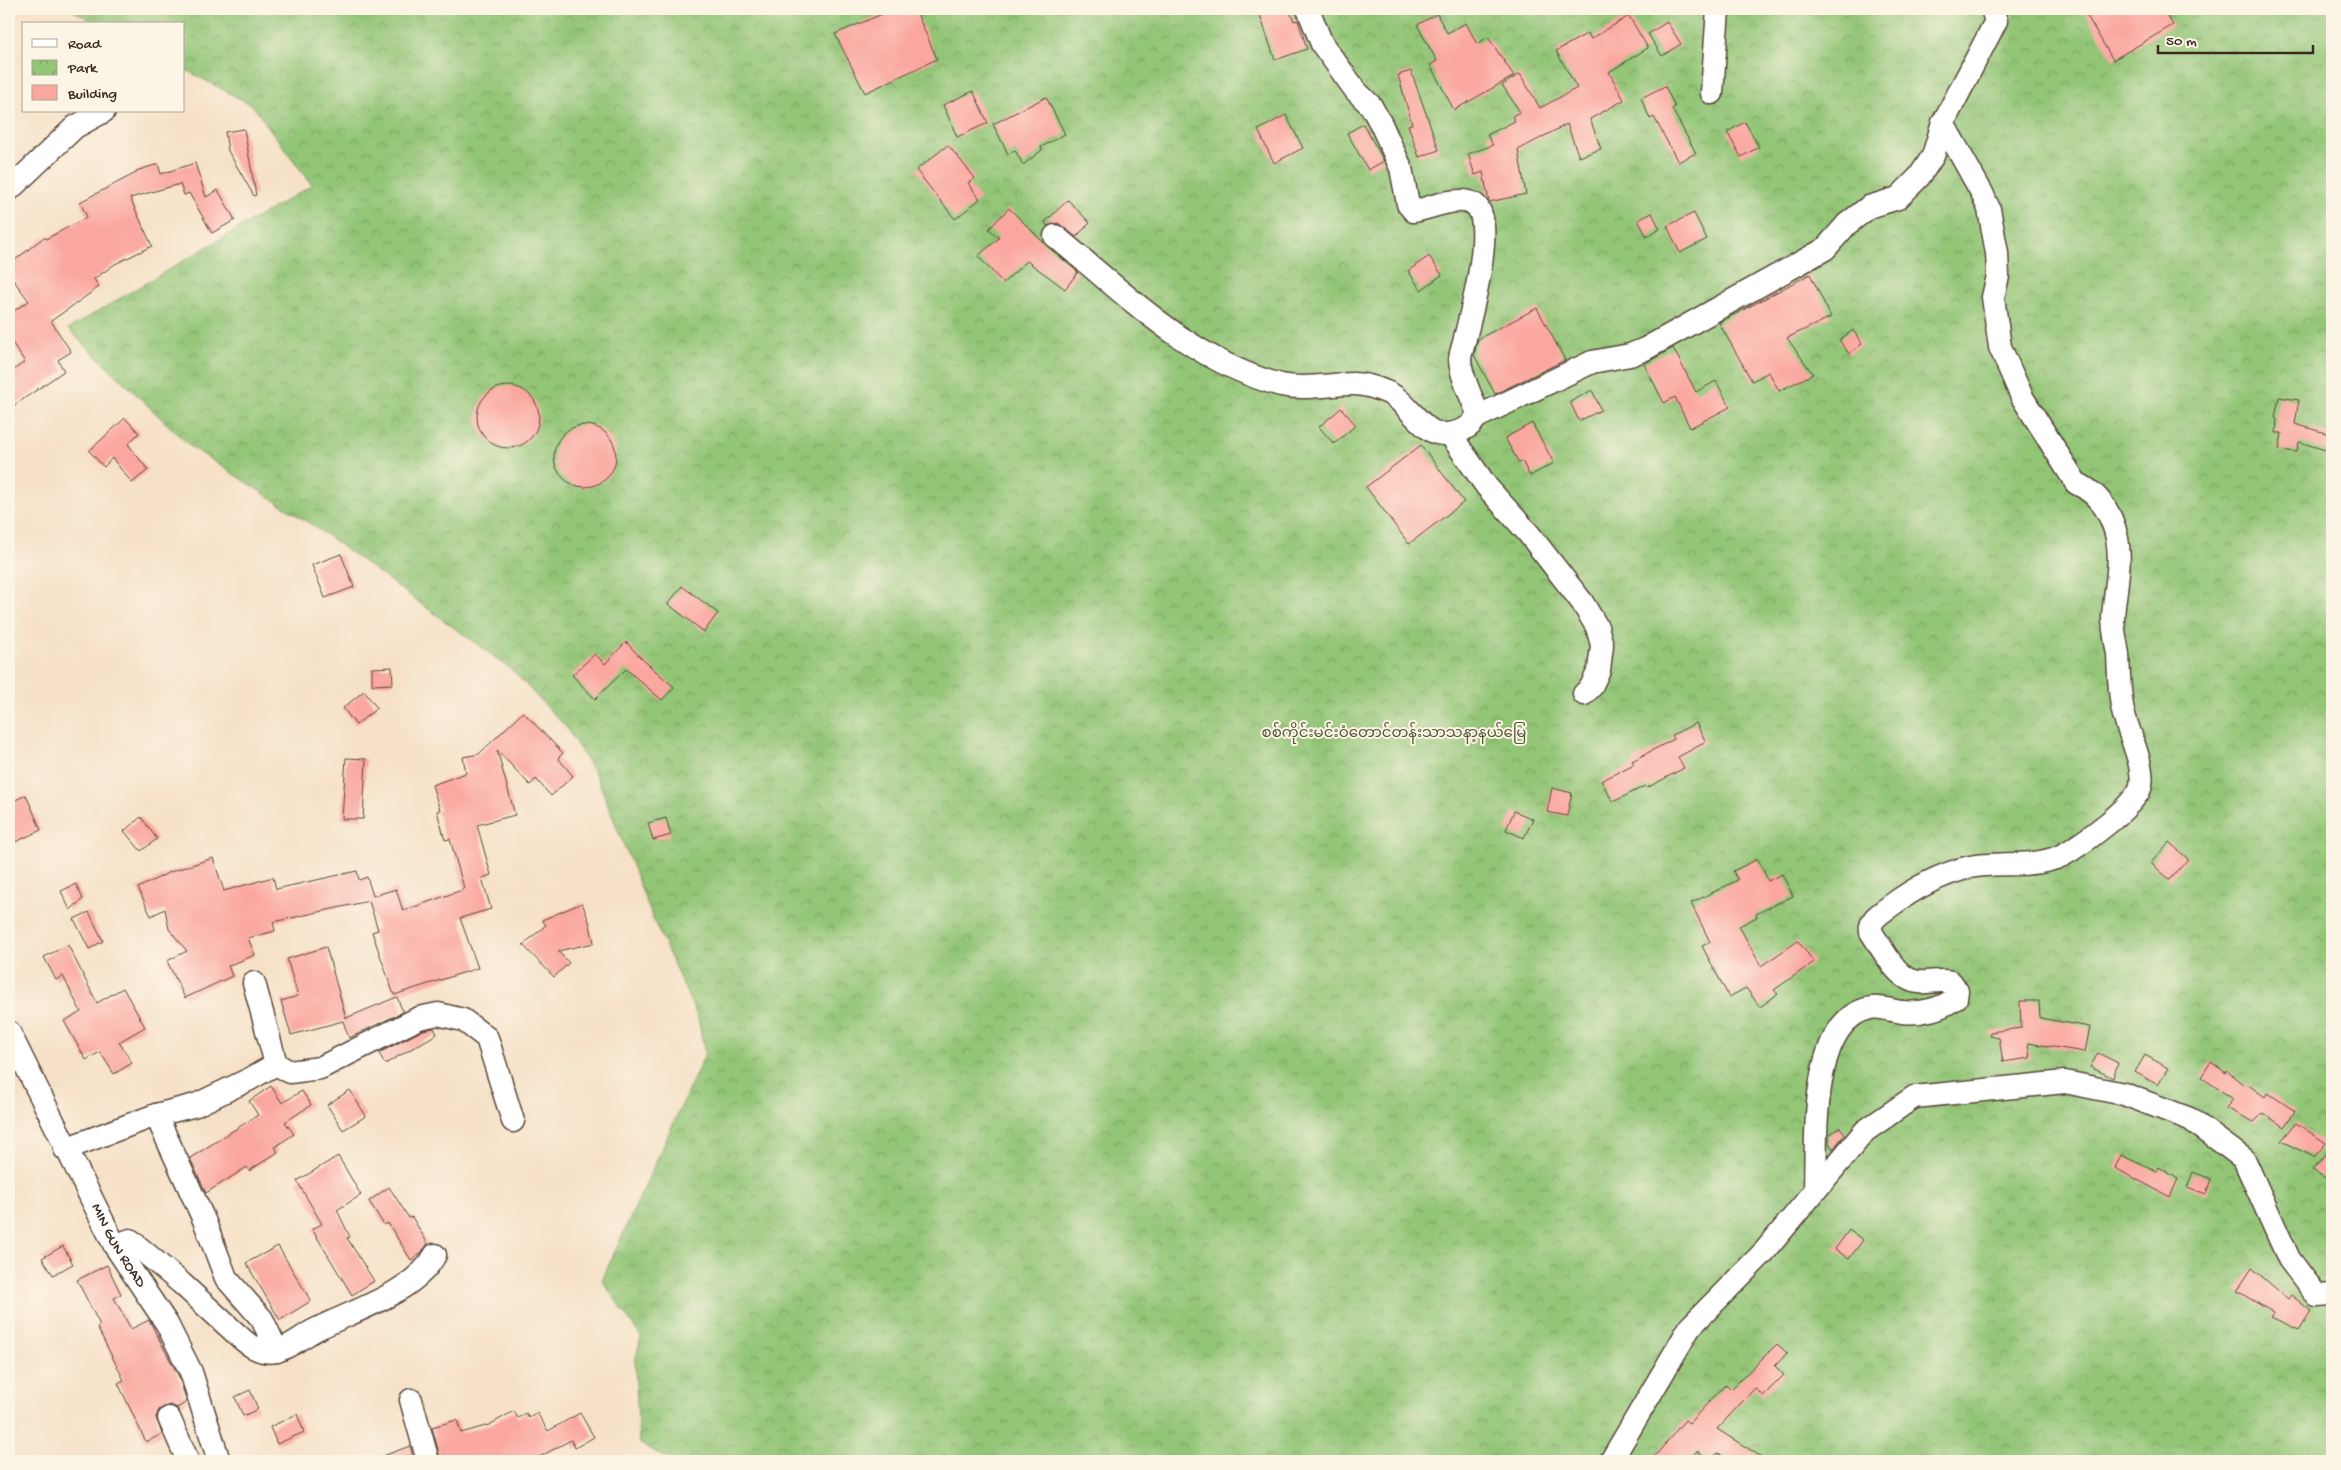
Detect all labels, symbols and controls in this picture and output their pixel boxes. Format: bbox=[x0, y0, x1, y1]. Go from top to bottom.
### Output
legend bbox=[22, 22, 185, 112]
scale bar bbox=[2158, 22, 2314, 54]
text: 50 m bbox=[2166, 33, 2197, 51]
text: Road bbox=[68, 36, 102, 54]
text: Park bbox=[67, 60, 98, 78]
text: Building bbox=[67, 86, 117, 104]
park label: စစ်ကိုင်းမင်းဝံတောင်တန်းသာသနာ့နယ်မြေ bbox=[1262, 722, 1526, 744]
street label: MIN GUN ROAD bbox=[87, 1201, 149, 1291]

